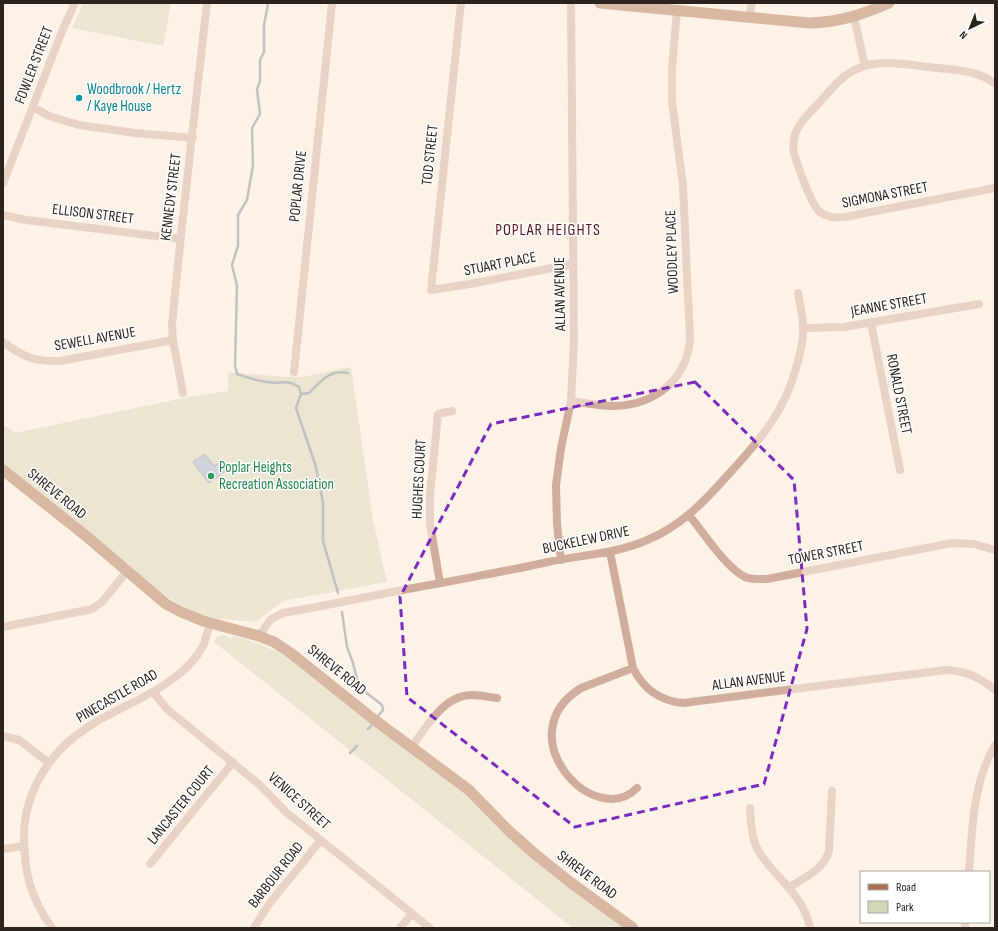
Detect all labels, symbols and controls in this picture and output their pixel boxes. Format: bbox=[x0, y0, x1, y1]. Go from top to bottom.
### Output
north arrow bbox=[950, 8, 990, 48]
street label: FOWLER STREET bbox=[11, 24, 57, 106]
text: N bbox=[957, 28, 970, 42]
place label: Woodbrook / Hertz / Kaye House bbox=[87, 80, 182, 116]
marker: Woodbrook / Hertz / Kaye House bbox=[74, 93, 84, 103]
street label: TOD STREET bbox=[417, 124, 443, 186]
street label: POPLAR DRIVE bbox=[285, 149, 311, 223]
street label: KENNEDY STREET bbox=[156, 152, 186, 242]
street label: SIGMONA STREET bbox=[840, 177, 930, 213]
street label: ELLISON STREET bbox=[51, 200, 135, 228]
street label: WOODLEY PLACE bbox=[661, 210, 683, 294]
district label: POPLAR HEIGHTS bbox=[495, 221, 601, 240]
street label: STUART PLACE bbox=[462, 248, 538, 280]
street label: ALLAN AVENUE bbox=[550, 257, 570, 332]
street label: JEANNE STREET bbox=[848, 289, 929, 321]
street label: SEWELL AVENUE bbox=[53, 323, 137, 355]
street label: RONALD STREET bbox=[882, 352, 916, 436]
street label: HUGHES COURT bbox=[407, 439, 431, 519]
place label: Poplar Heights Recreation Association bbox=[219, 458, 334, 494]
street label: SHREVE ROAD bbox=[24, 464, 90, 524]
marker: Poplar Heights Recreation Association bbox=[206, 471, 216, 481]
street label: BUCKELEW DRIVE bbox=[541, 522, 631, 558]
street label: TOWER STREET bbox=[787, 536, 865, 570]
street label: SHREVE ROAD bbox=[304, 640, 370, 700]
street label: PINECASTLE ROAD bbox=[73, 665, 161, 727]
street label: ALLAN AVENUE bbox=[710, 667, 787, 695]
street label: LANCASTER COURT bbox=[143, 762, 219, 848]
street label: VENICE STREET bbox=[264, 768, 334, 834]
street label: BARBOUR ROAD bbox=[244, 838, 308, 912]
street label: SHREVE ROAD bbox=[553, 846, 621, 904]
legend bbox=[860, 871, 990, 923]
text: Road bbox=[896, 880, 916, 895]
text: Park bbox=[896, 900, 914, 915]

